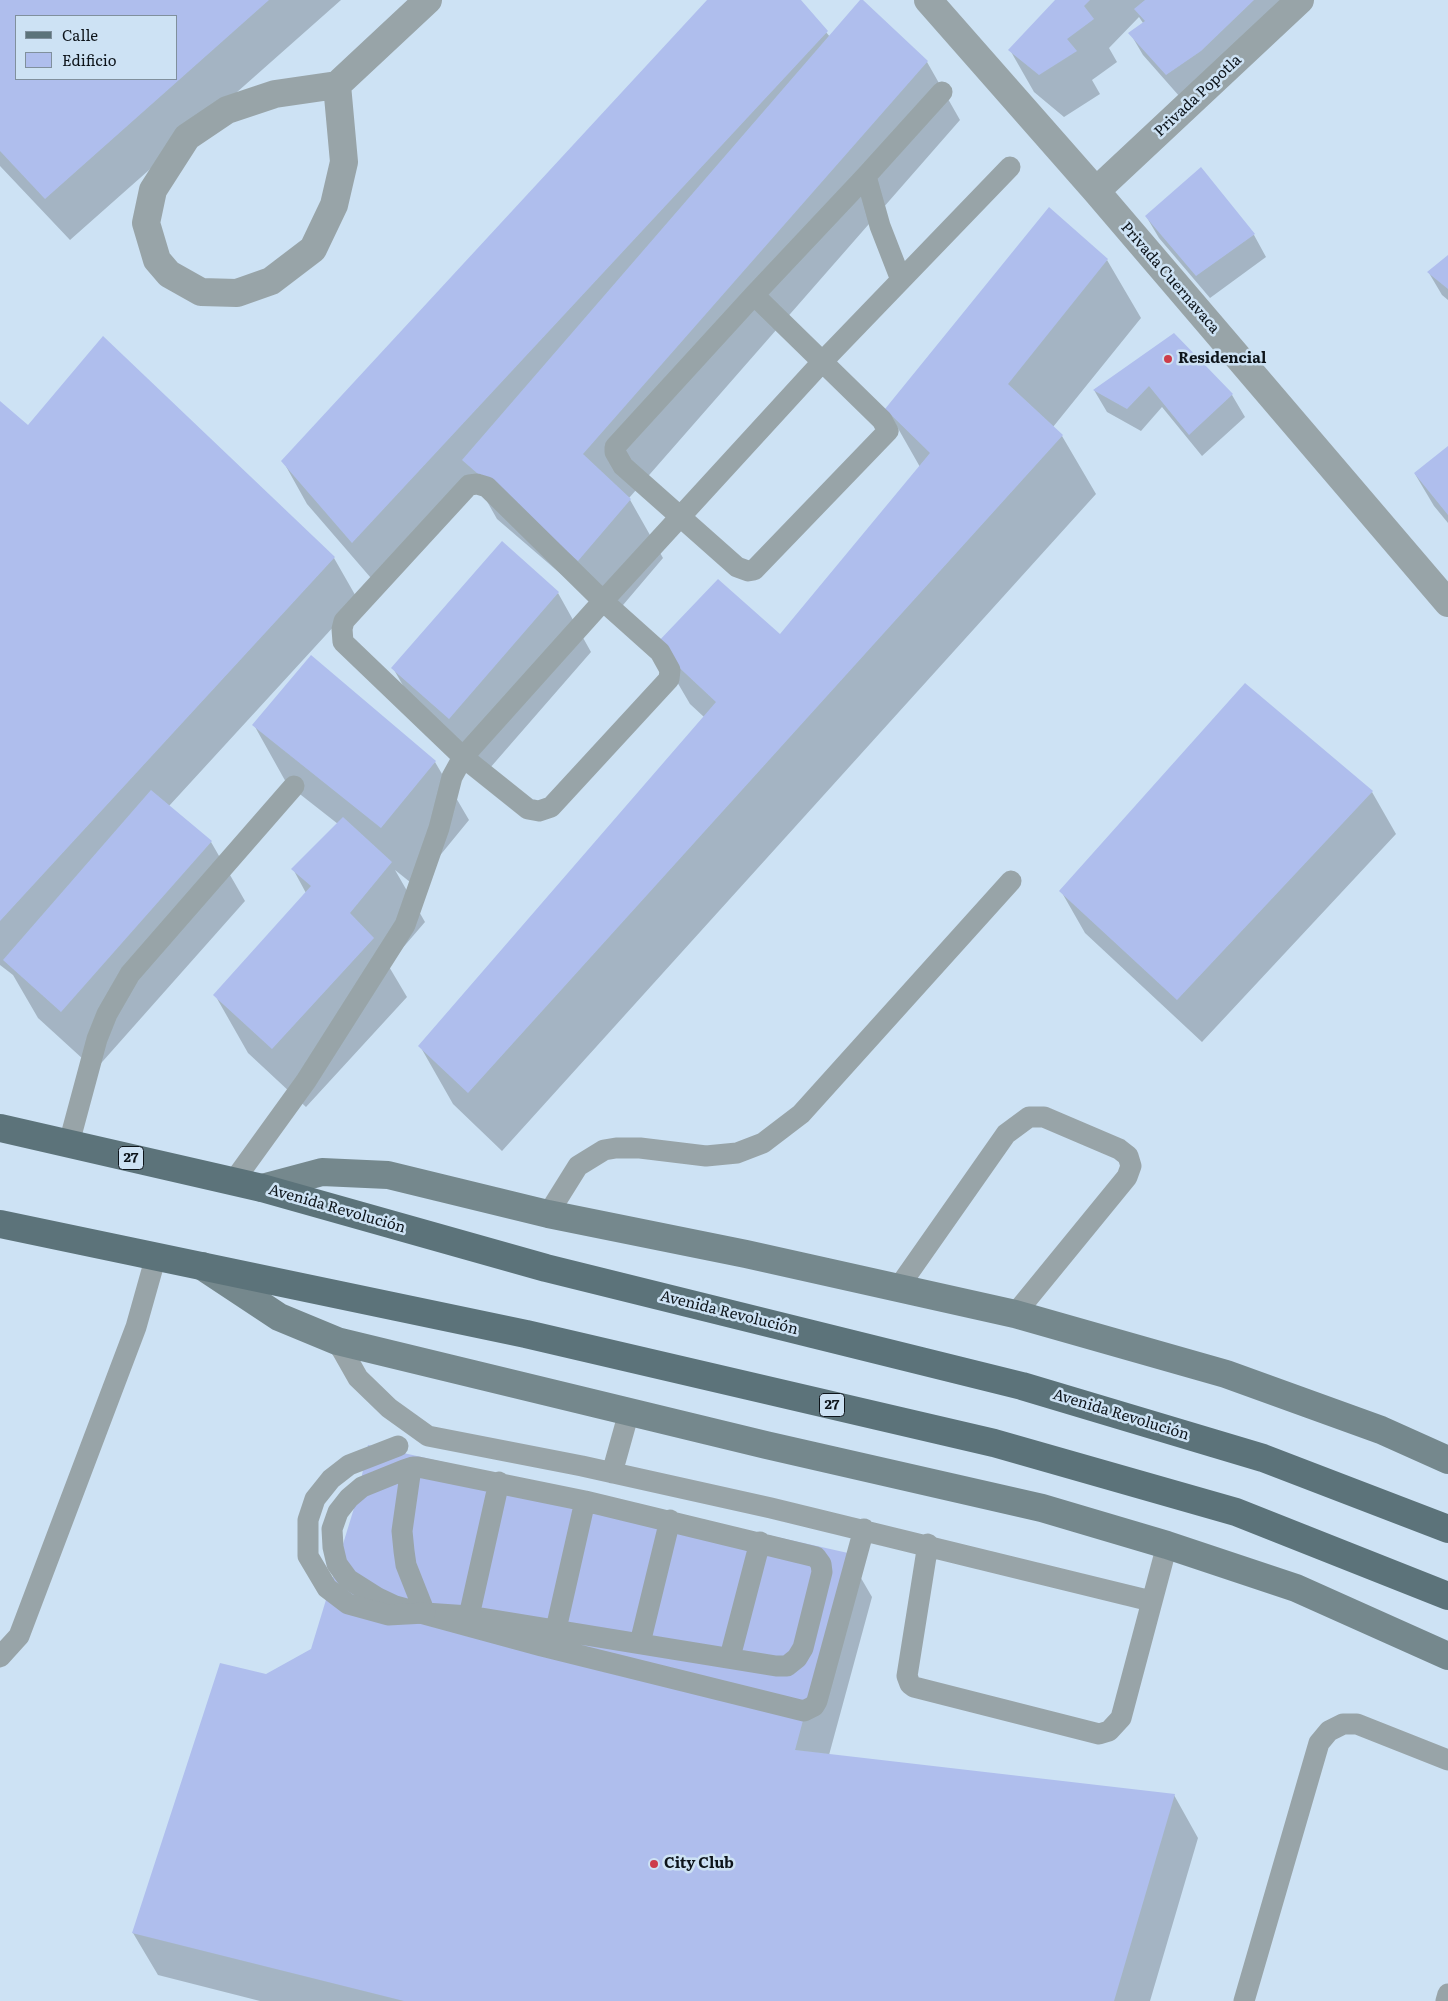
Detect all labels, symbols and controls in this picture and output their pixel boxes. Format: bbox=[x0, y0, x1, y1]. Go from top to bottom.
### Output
legend bbox=[15, 15, 178, 80]
text: Calle bbox=[62, 23, 98, 46]
text: Edificio bbox=[62, 48, 117, 71]
street label: Privada Popotla bbox=[1151, 51, 1245, 141]
street label: Privada Cuernavaca bbox=[1117, 219, 1223, 337]
place label: Residencial bbox=[1178, 350, 1266, 368]
marker: Residencial bbox=[1162, 353, 1174, 365]
road number: 27 bbox=[118, 1146, 144, 1170]
street label: Avenida Revolución bbox=[267, 1181, 407, 1237]
street label: Avenida Revolución bbox=[658, 1287, 800, 1339]
street label: Avenida Revolución bbox=[1051, 1386, 1191, 1444]
road number: 27 bbox=[820, 1394, 844, 1416]
place label: City Club bbox=[664, 1855, 734, 1873]
marker: City Club bbox=[648, 1858, 660, 1870]

